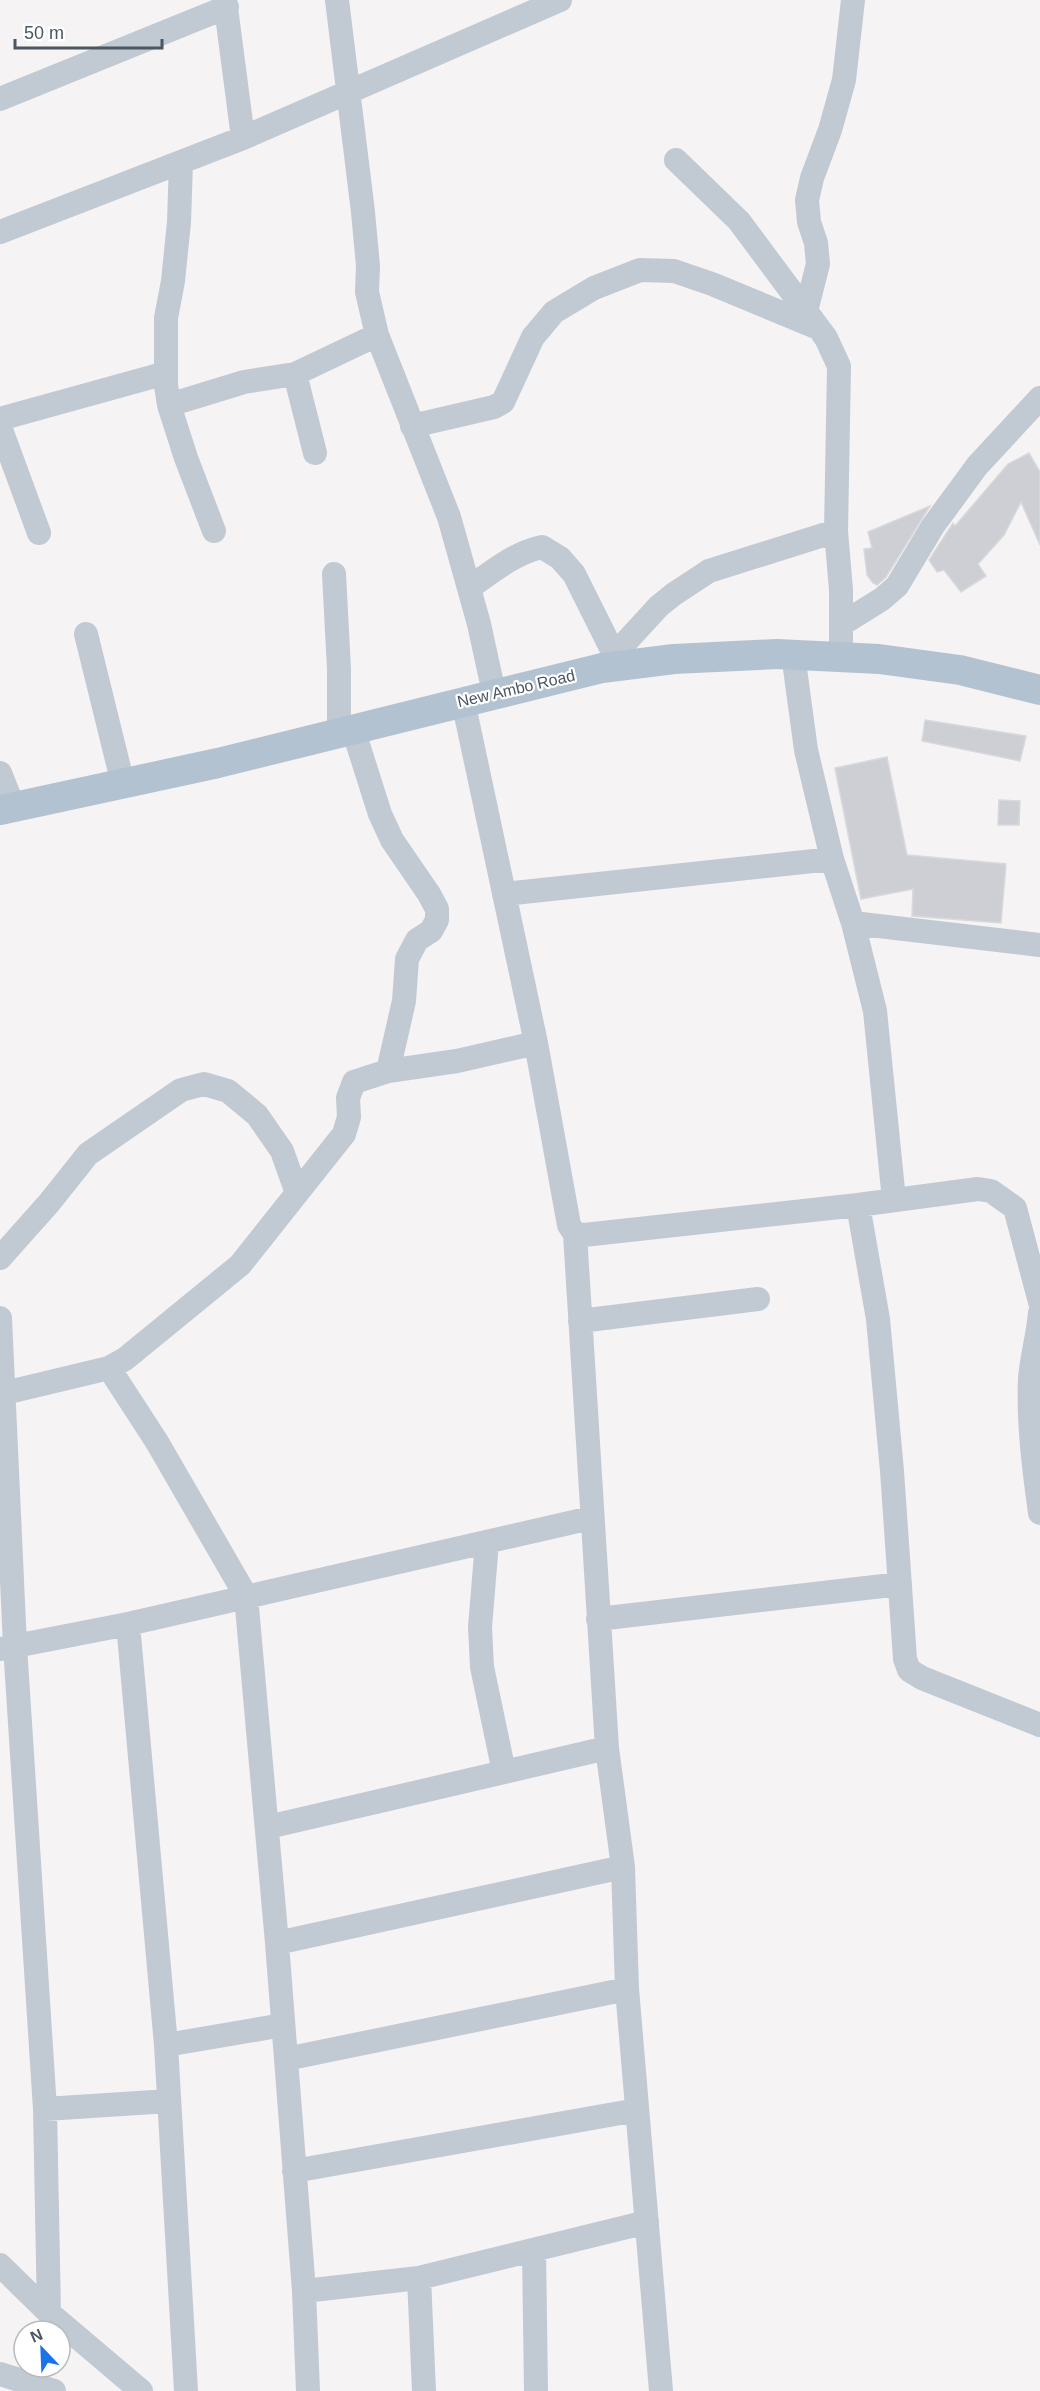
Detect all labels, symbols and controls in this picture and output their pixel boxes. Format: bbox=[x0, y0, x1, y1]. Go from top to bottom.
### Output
scale bar bbox=[15, 12, 162, 50]
text: 50 m bbox=[24, 23, 64, 43]
street label: New Ambo Road bbox=[456, 667, 577, 710]
north arrow bbox=[12, 2319, 72, 2379]
text: N bbox=[28, 2326, 45, 2346]

